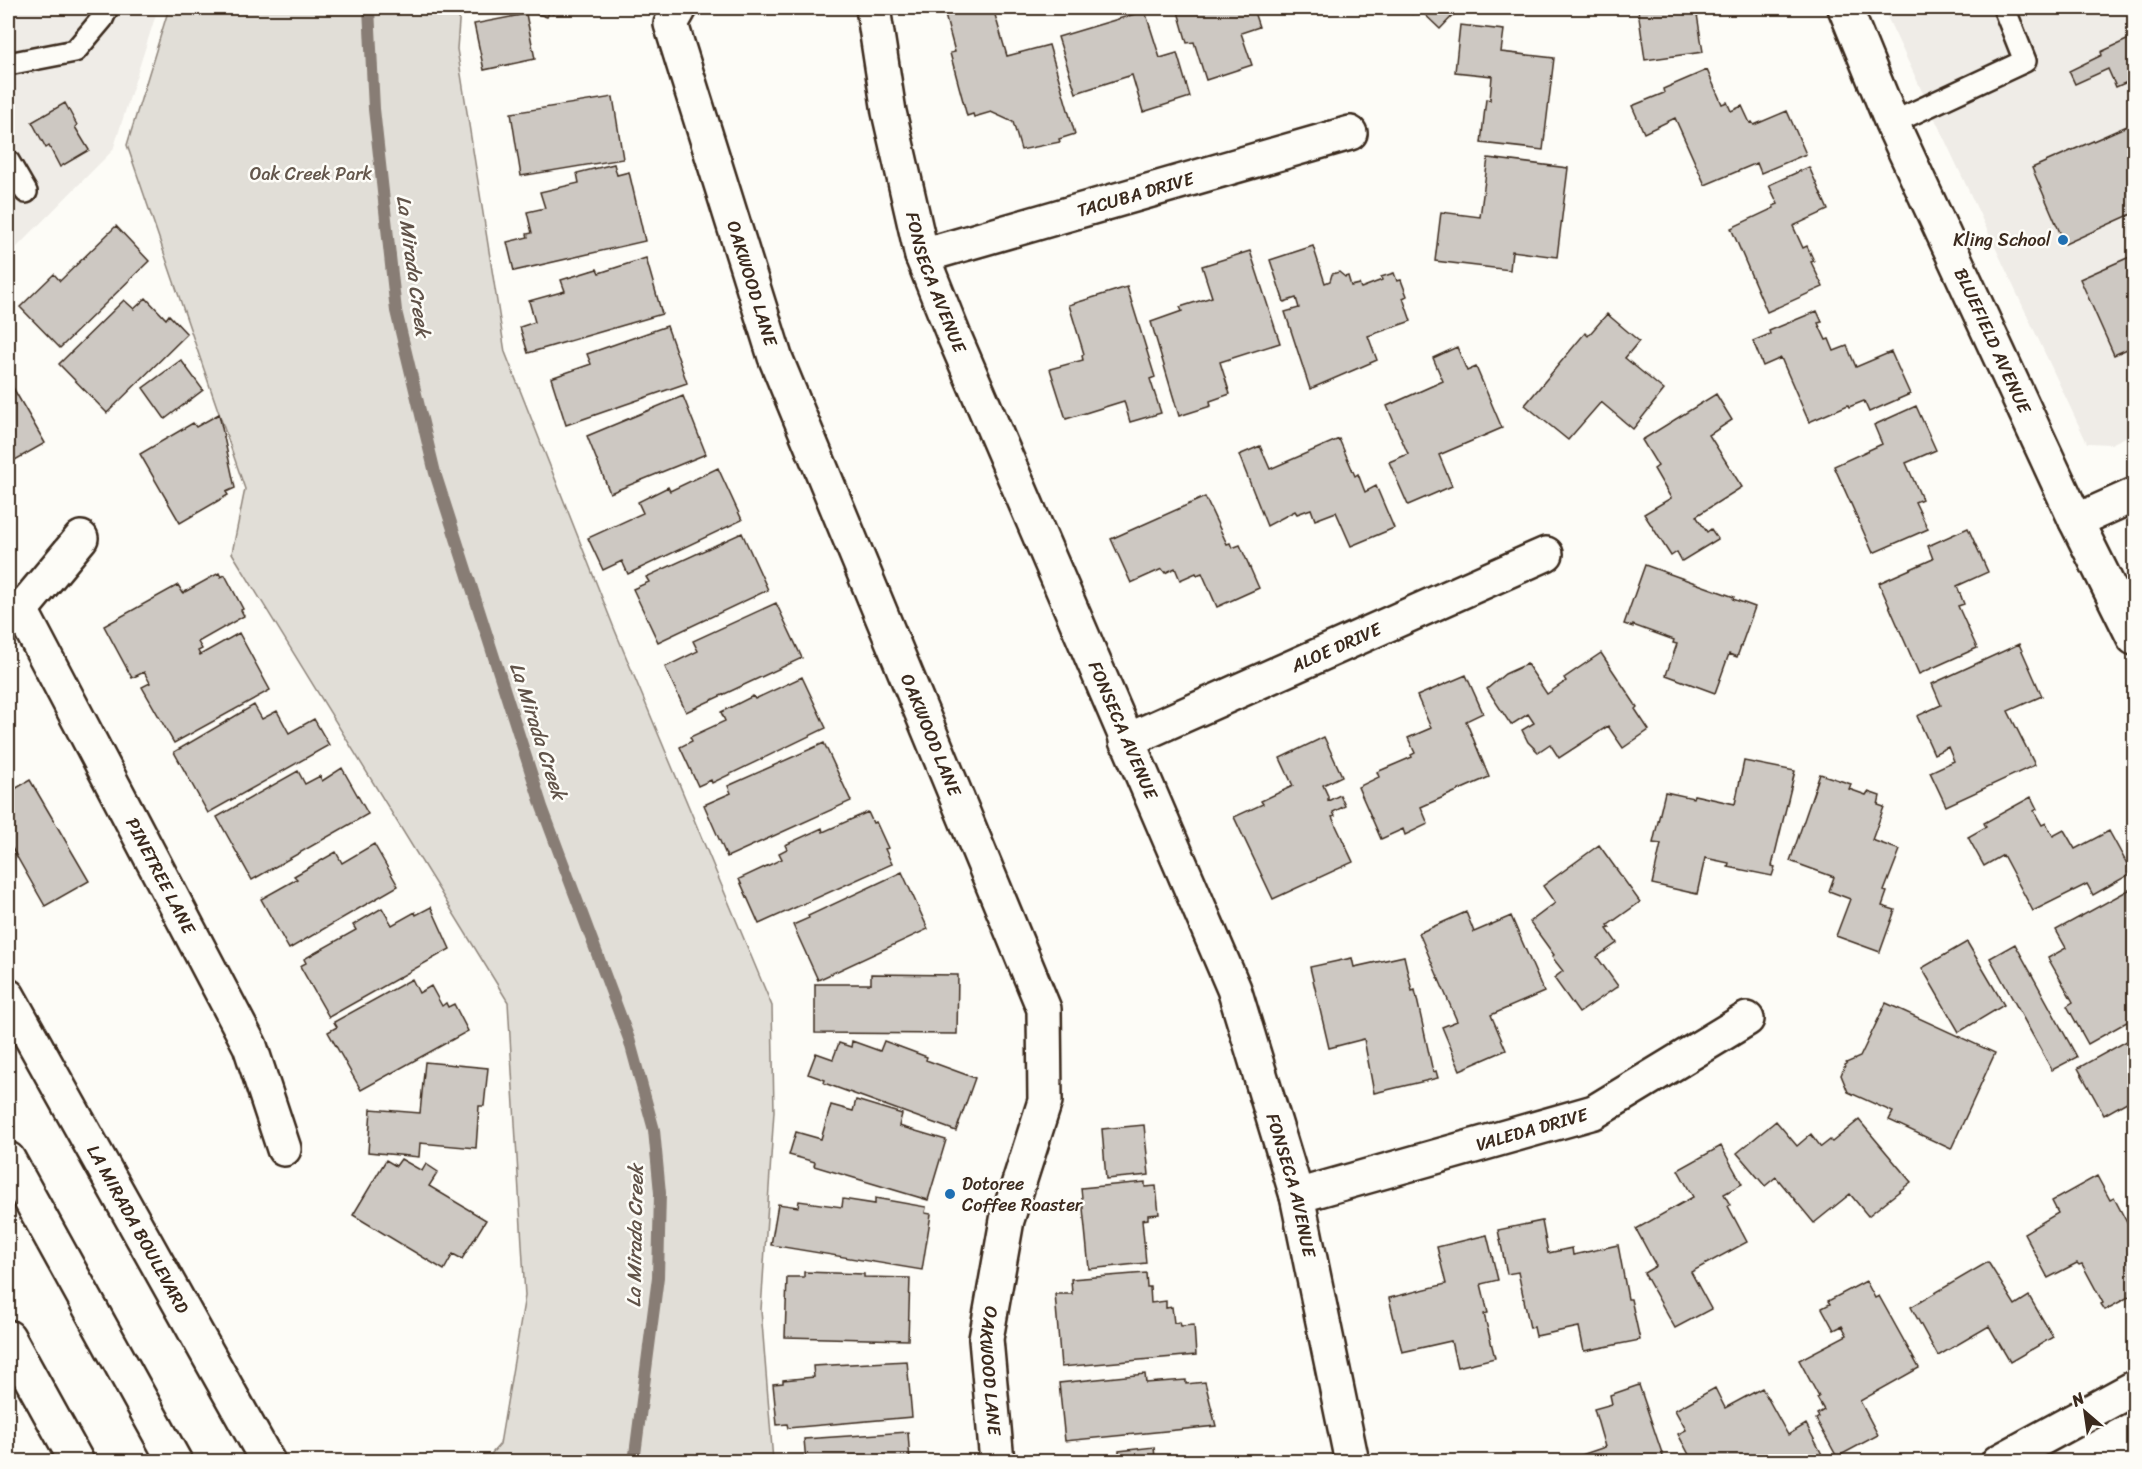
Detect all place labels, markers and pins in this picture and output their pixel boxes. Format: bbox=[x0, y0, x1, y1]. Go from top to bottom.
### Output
place label: Kling School bbox=[1953, 224, 2052, 256]
marker: Kling School bbox=[2056, 233, 2070, 247]
place label: Dotoree Coffee Roaster bbox=[962, 1168, 1084, 1221]
marker: Dotoree Coffee Roaster bbox=[943, 1187, 957, 1201]

